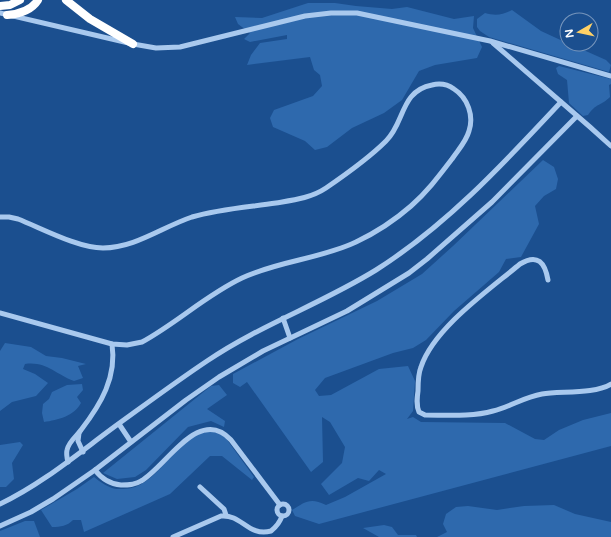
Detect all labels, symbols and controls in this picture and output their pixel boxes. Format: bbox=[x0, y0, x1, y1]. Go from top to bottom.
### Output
north arrow bbox=[559, 12, 599, 52]
text: N bbox=[563, 28, 577, 39]

